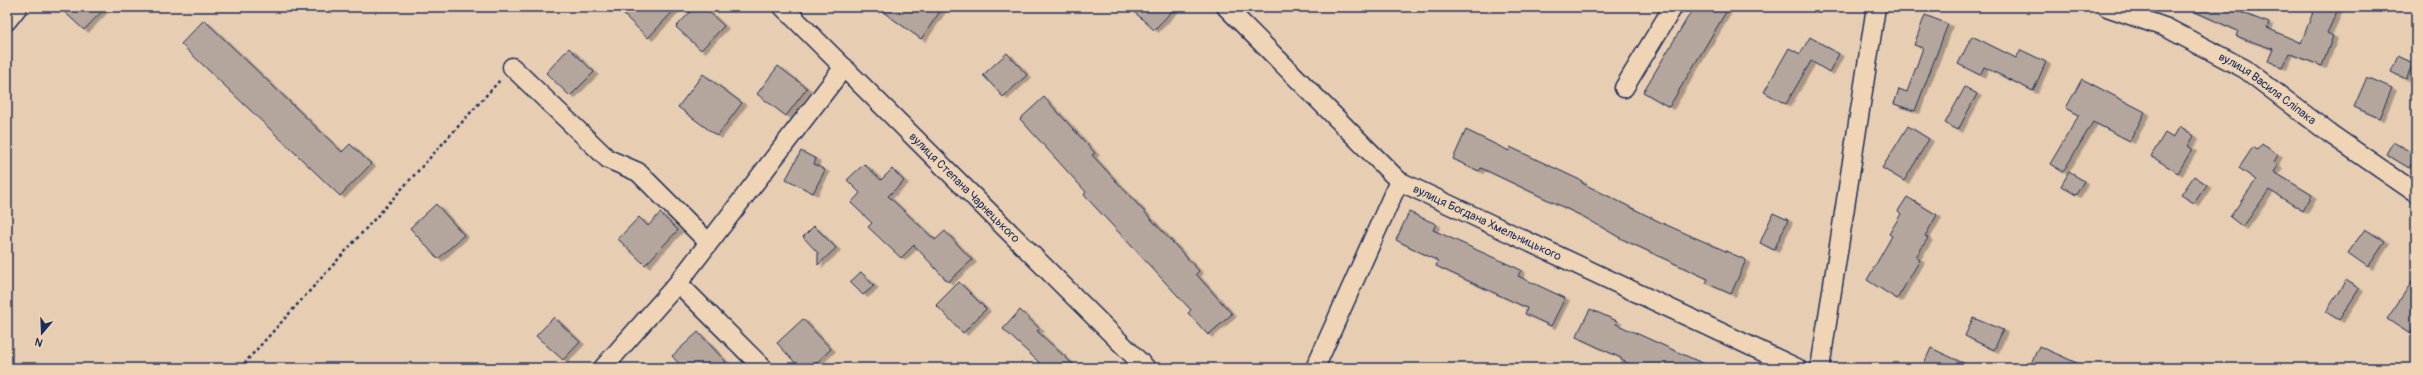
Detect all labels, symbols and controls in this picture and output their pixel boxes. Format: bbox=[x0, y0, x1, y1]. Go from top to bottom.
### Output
street label: вулиця Василя Сліпака bbox=[2216, 49, 2319, 129]
street label: вулиця Степана Чарнецького bbox=[906, 130, 1023, 247]
street label: вулиця Богдана Хмельницького bbox=[1410, 182, 1564, 265]
north arrow bbox=[22, 313, 62, 353]
text: N bbox=[33, 334, 45, 349]

